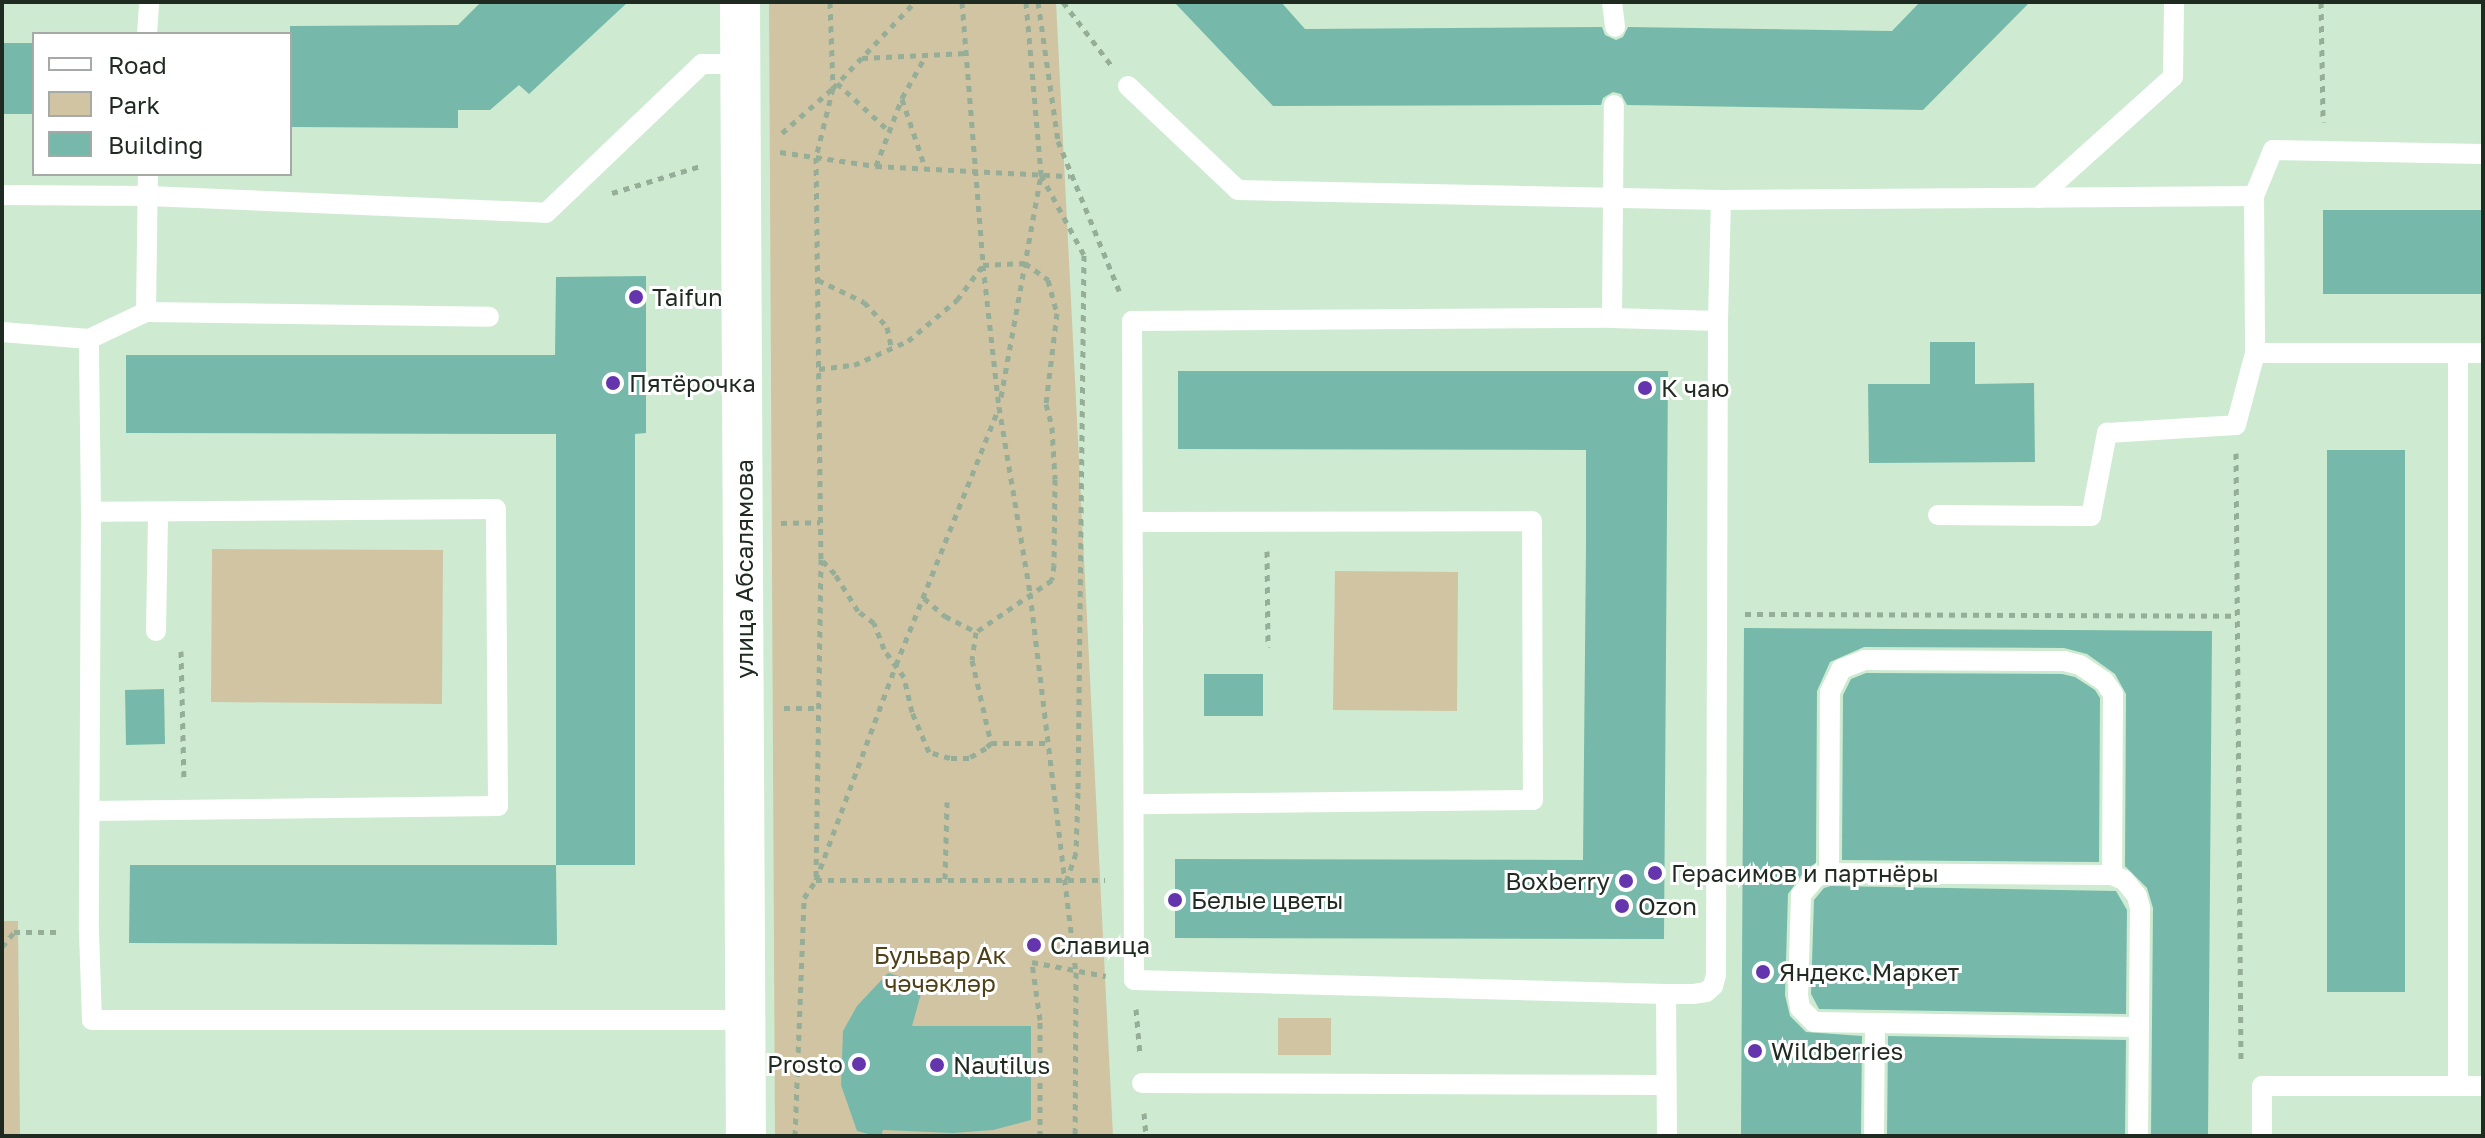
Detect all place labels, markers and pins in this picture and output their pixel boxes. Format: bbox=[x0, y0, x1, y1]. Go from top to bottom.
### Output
place label: Taifun bbox=[652, 283, 723, 311]
marker: Taifun bbox=[627, 288, 645, 306]
place label: Пятёрочка bbox=[629, 369, 756, 397]
marker: Пятёрочка bbox=[604, 374, 622, 392]
place label: К чаю bbox=[1661, 374, 1729, 402]
marker: К чаю bbox=[1636, 379, 1654, 397]
place label: Герасимов и партнёры bbox=[1671, 859, 1939, 887]
marker: Герасимов и партнёры bbox=[1646, 864, 1664, 882]
place label: Boxberry bbox=[1505, 867, 1610, 895]
marker: Boxberry bbox=[1617, 872, 1635, 890]
place label: Белые цветы bbox=[1191, 886, 1344, 914]
marker: Белые цветы bbox=[1166, 891, 1184, 909]
place label: Ozon bbox=[1638, 892, 1697, 920]
marker: Ozon bbox=[1613, 897, 1631, 915]
place label: Славица bbox=[1050, 931, 1150, 959]
marker: Славица bbox=[1025, 936, 1043, 954]
place label: Яндекс.Маркет bbox=[1779, 958, 1959, 986]
marker: Яндекс.Маркет bbox=[1754, 963, 1772, 981]
place label: Wildberries bbox=[1771, 1037, 1903, 1065]
marker: Wildberries bbox=[1746, 1042, 1764, 1060]
place label: Prosto bbox=[767, 1050, 843, 1078]
place label: Nautilus bbox=[953, 1051, 1050, 1079]
marker: Prosto bbox=[850, 1055, 868, 1073]
marker: Nautilus bbox=[928, 1056, 946, 1074]

